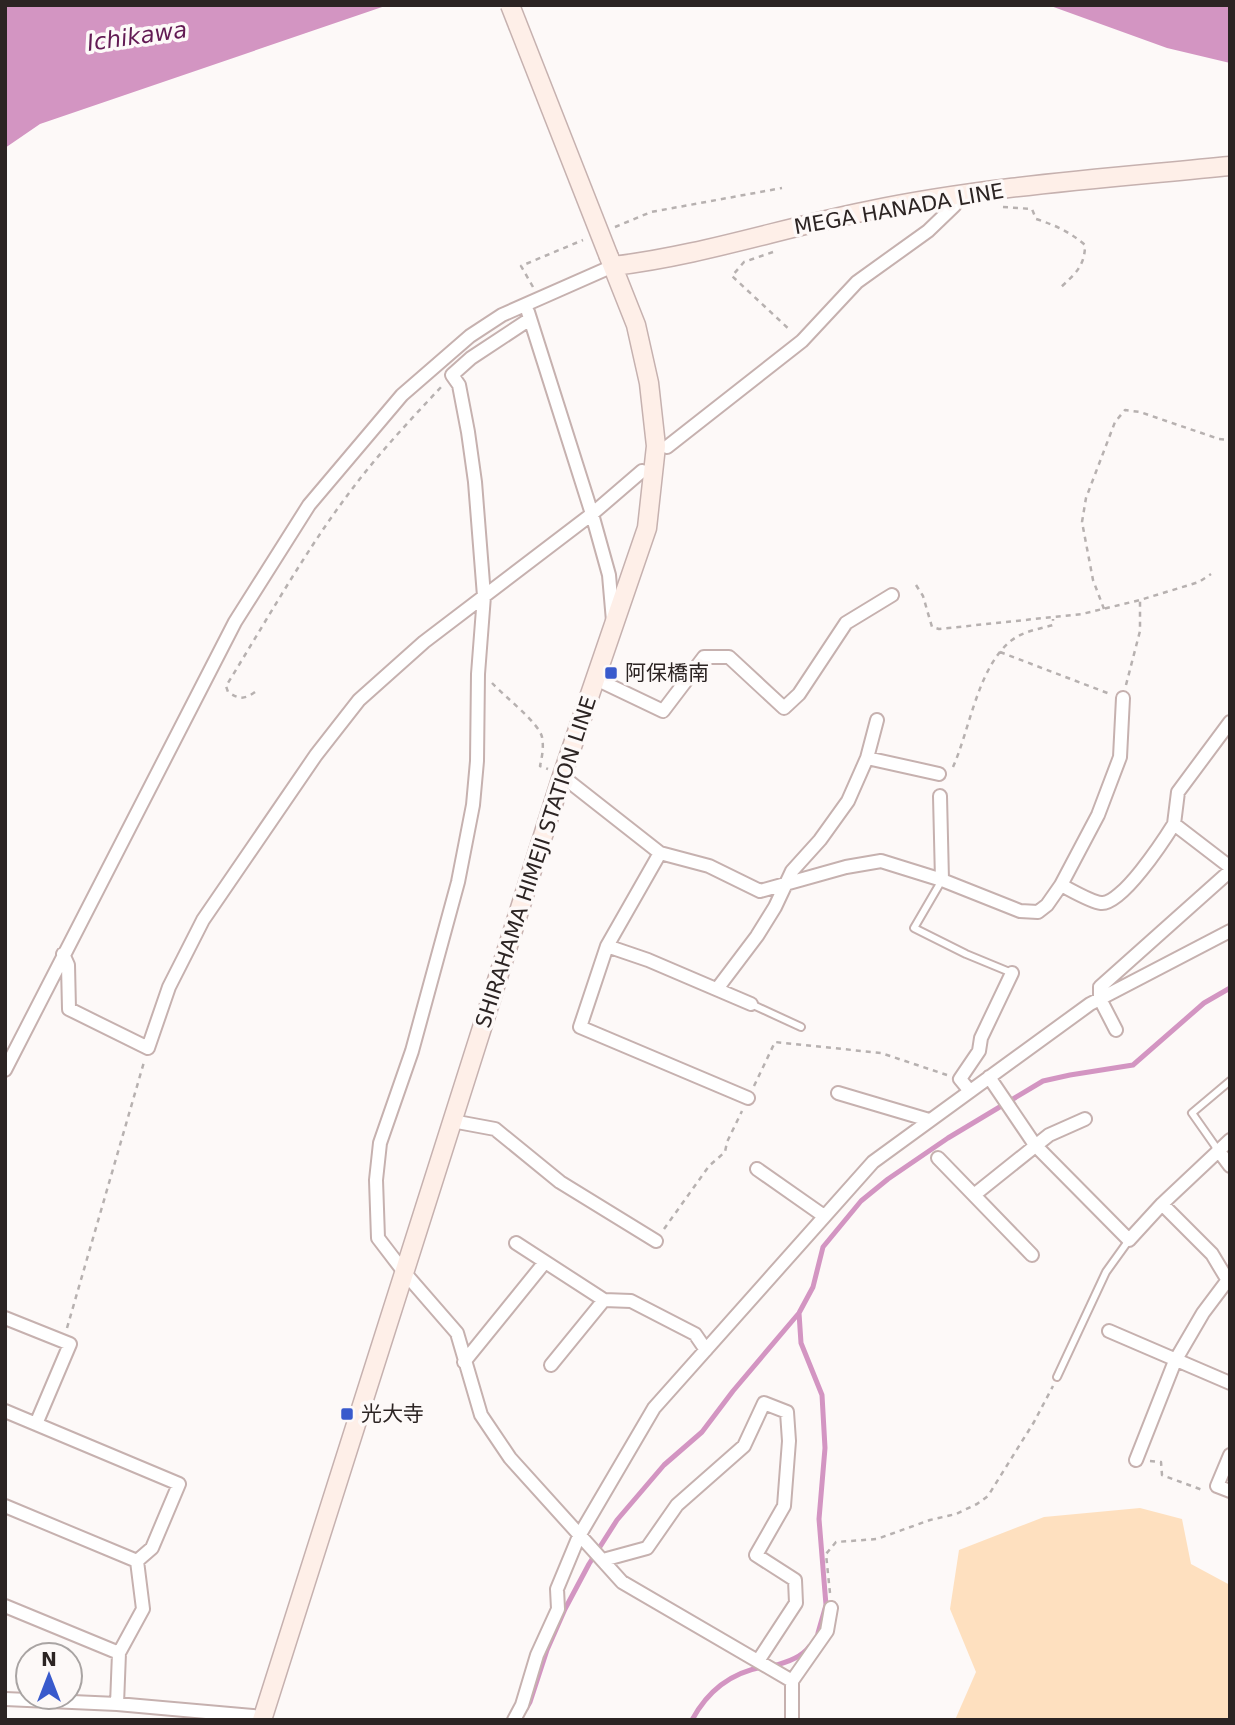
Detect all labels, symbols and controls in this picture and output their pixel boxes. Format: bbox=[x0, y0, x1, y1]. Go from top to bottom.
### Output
water label: Ichikawa bbox=[85, 16, 189, 56]
street label: MEGA HANADA LINE bbox=[792, 179, 1006, 239]
place label: 阿保橋南 bbox=[625, 661, 709, 685]
marker: 阿保橋南 bbox=[603, 665, 619, 681]
street label: SHIRAHAMA HIMEJI STATION LINE bbox=[471, 693, 601, 1031]
place label: 光大寺 bbox=[361, 1402, 424, 1426]
marker: 光大寺 bbox=[339, 1406, 355, 1422]
north arrow bbox=[14, 1641, 84, 1711]
text: N bbox=[41, 1648, 57, 1670]

